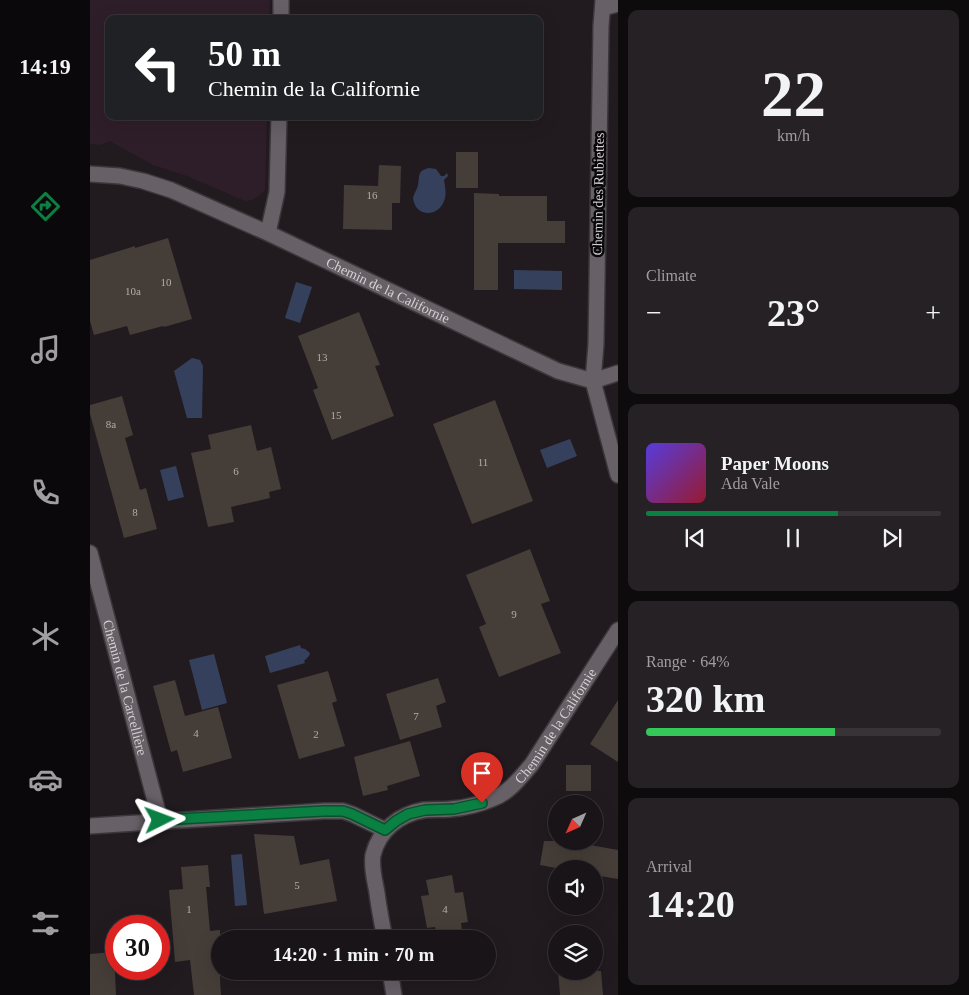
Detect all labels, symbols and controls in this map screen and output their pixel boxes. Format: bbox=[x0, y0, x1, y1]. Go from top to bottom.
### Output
icon: left bbox=[125, 35, 190, 100]
text: 50 m bbox=[208, 35, 281, 74]
text: 14:19 bbox=[19, 54, 71, 79]
text: 22 bbox=[761, 58, 826, 130]
text: Chemin de la Californie bbox=[208, 76, 420, 101]
text: km/h bbox=[777, 127, 810, 144]
street label: Chemin des Rubiettes bbox=[590, 132, 607, 256]
icon: directions bbox=[28, 189, 63, 224]
house number: 16 bbox=[367, 189, 378, 201]
street label: Chemin de la Californie bbox=[324, 255, 452, 326]
text: Climate bbox=[646, 267, 697, 284]
house number: 10 bbox=[161, 276, 172, 288]
house number: 10a bbox=[125, 285, 141, 297]
text: 23° bbox=[767, 292, 820, 334]
text: − bbox=[646, 297, 662, 328]
text: + bbox=[925, 297, 941, 328]
icon: music bbox=[28, 332, 63, 367]
house number: 13 bbox=[317, 351, 328, 363]
house number: 15 bbox=[331, 409, 342, 421]
house number: 8a bbox=[106, 418, 116, 430]
text: Paper Moons bbox=[721, 453, 829, 474]
house number: 11 bbox=[478, 456, 488, 468]
house number: 6 bbox=[233, 465, 239, 477]
icon: phone bbox=[28, 475, 63, 510]
text: Ada Vale bbox=[721, 475, 780, 492]
house number: 8 bbox=[132, 506, 138, 518]
icon: previous bbox=[681, 524, 709, 552]
icon: pause bbox=[779, 524, 807, 552]
icon: next bbox=[878, 524, 906, 552]
house number: 9 bbox=[511, 608, 517, 620]
street label: Chemin de la Carcellière bbox=[100, 618, 150, 757]
icon: climate bbox=[28, 619, 63, 654]
text: Range · 64% bbox=[646, 653, 730, 670]
street label: Chemin de la Californie bbox=[512, 666, 599, 787]
text: 320 km bbox=[646, 678, 765, 720]
house number: 7 bbox=[413, 710, 419, 722]
house number: 4 bbox=[193, 727, 199, 739]
house number: 2 bbox=[313, 728, 319, 740]
pin bbox=[461, 752, 503, 803]
icon: arrive bbox=[468, 759, 496, 787]
icon: car bbox=[28, 762, 63, 797]
position arrow bbox=[133, 793, 185, 845]
north arrow bbox=[548, 795, 602, 850]
map controls bbox=[548, 795, 603, 980]
text: Arrival bbox=[646, 858, 692, 875]
button: sound bbox=[548, 860, 603, 915]
house number: 5 bbox=[294, 879, 300, 891]
text: 14:20 bbox=[646, 883, 735, 925]
house number: 1 bbox=[186, 903, 192, 915]
house number: 4 bbox=[442, 903, 448, 915]
icon: filters bbox=[28, 906, 63, 941]
speed limit sign: 30 bbox=[105, 915, 170, 980]
button: layers bbox=[548, 925, 603, 980]
text: 14:20 · 1 min · 70 m bbox=[273, 944, 434, 965]

